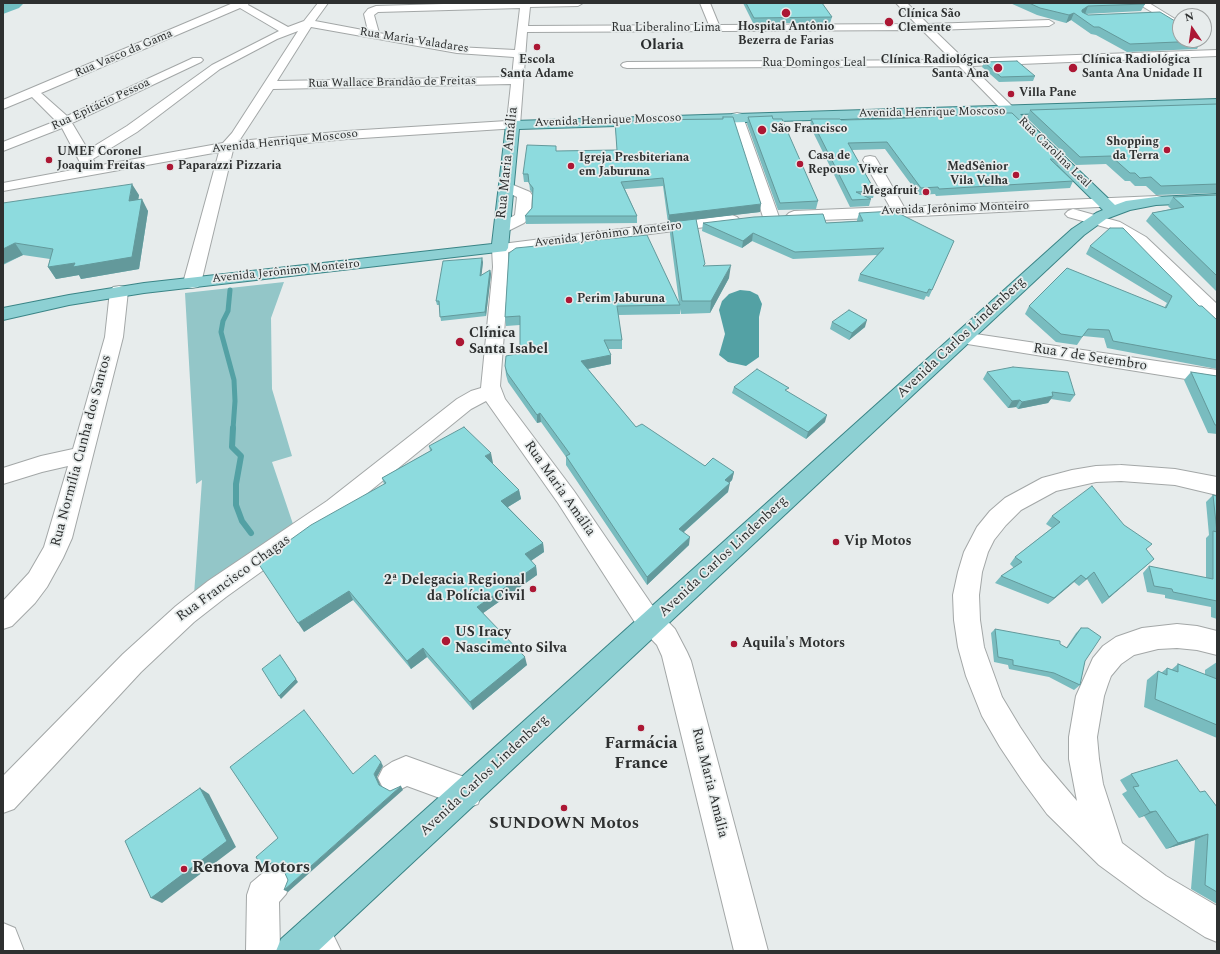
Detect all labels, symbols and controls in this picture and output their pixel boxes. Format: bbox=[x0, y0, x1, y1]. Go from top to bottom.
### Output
marker: Hospital Antônio Bezerra de Farias bbox=[780, 7, 792, 19]
place label: Clínica São Clemente bbox=[898, 8, 961, 36]
north arrow bbox=[1172, 8, 1212, 48]
text: N bbox=[1183, 8, 1196, 26]
marker: Clínica São Clemente bbox=[883, 16, 895, 28]
place label: Hospital Antônio Bezerra de Farias bbox=[738, 21, 834, 49]
street label: Rua Liberalino Lima bbox=[611, 22, 721, 36]
street label: Rua Maria Valadares bbox=[358, 25, 470, 57]
street label: Rua Vasco da Gama bbox=[73, 27, 175, 81]
district label: Olaria bbox=[640, 37, 684, 55]
marker: Escola Santa Adame bbox=[532, 42, 542, 52]
place label: Escola Santa Adame bbox=[500, 54, 574, 82]
place label: Clínica Radiológica Santa Ana bbox=[881, 54, 989, 82]
place label: Clínica Radiológica Santa Ana Unidade II bbox=[1082, 54, 1203, 82]
street label: Rua Domingos Leal bbox=[762, 57, 866, 71]
marker: Clínica Radiológica Santa Ana bbox=[992, 62, 1004, 74]
marker: Clínica Radiológica Santa Ana Unidade II bbox=[1067, 62, 1079, 74]
street label: Rua Wallace Brandão de Freitas bbox=[308, 74, 476, 92]
street label: Rua Epitácio Pessoa bbox=[50, 76, 152, 134]
place label: Villa Pane bbox=[1019, 87, 1077, 101]
marker: Villa Pane bbox=[1006, 89, 1016, 99]
street label: Avenida Henrique Moscoso bbox=[859, 105, 1005, 121]
street label: Rua Maria Amália bbox=[494, 106, 522, 220]
street label: Avenida Henrique Moscoso bbox=[534, 111, 682, 131]
street label: Rua Carolina Leal bbox=[1015, 115, 1093, 191]
place label: São Francisco bbox=[771, 123, 847, 137]
marker: São Francisco bbox=[756, 124, 768, 136]
street label: Avenida Henrique Moscoso bbox=[211, 127, 359, 157]
place label: Shopping da Terra bbox=[1106, 136, 1159, 164]
marker: Shopping da Terra bbox=[1162, 145, 1172, 155]
place label: UMEF Coronel Joaquim Freitas bbox=[57, 146, 145, 174]
place label: Casa de Repouso Viver bbox=[808, 150, 888, 178]
place label: Igreja Presbiteriana em Jaburuna bbox=[579, 152, 689, 180]
marker: UMEF Coronel Joaquim Freitas bbox=[44, 155, 54, 165]
marker: Casa de Repouso Viver bbox=[795, 159, 805, 169]
place label: Paparazzi Pizzaria bbox=[178, 160, 281, 174]
marker: Igreja Presbiteriana em Jaburuna bbox=[566, 161, 576, 171]
place label: MedSênior Vila Velha bbox=[947, 161, 1008, 189]
marker: Paparazzi Pizzaria bbox=[165, 162, 175, 172]
marker: MedSênior Vila Velha bbox=[1011, 170, 1021, 180]
place label: Megafruit bbox=[862, 185, 918, 199]
marker: Megafruit bbox=[921, 187, 931, 197]
street label: Avenida Jerônimo Monteiro bbox=[881, 199, 1029, 219]
street label: Avenida Jerônimo Monteiro bbox=[534, 219, 682, 251]
street label: Avenida Jerônimo Monteiro bbox=[211, 257, 361, 287]
street label: Avenida Carlos Lindenberg bbox=[894, 274, 1030, 402]
place label: Perim Jaburuna bbox=[577, 293, 665, 307]
marker: Perim Jaburuna bbox=[564, 295, 574, 305]
place label: Clínica Santa Isabel bbox=[469, 326, 548, 358]
marker: Clínica Santa Isabel bbox=[454, 336, 466, 348]
street label: Rua 7 de Setembro bbox=[1032, 341, 1148, 375]
street label: Rua Normília Cunha dos Santos bbox=[48, 353, 116, 549]
street label: Rua Maria Amália bbox=[520, 438, 598, 540]
street label: Avenida Carlos Lindenberg bbox=[656, 493, 792, 621]
street label: Rua Francisco Chagas bbox=[174, 532, 294, 626]
place label: Vip Motos bbox=[844, 534, 912, 550]
marker: Vip Motos bbox=[831, 537, 841, 547]
place label: 2ª Delegacia Regional da Polícia Civil bbox=[384, 573, 525, 606]
marker: 2ª Delegacia Regional da Polícia Civil bbox=[528, 584, 538, 594]
place label: US Iracy Nascimento Silva bbox=[455, 625, 567, 658]
marker: US Iracy Nascimento Silva bbox=[440, 635, 452, 647]
place label: Aquila's Motors bbox=[742, 636, 845, 652]
marker: Aquila's Motors bbox=[729, 639, 739, 649]
street label: Avenida Carlos Lindenberg bbox=[417, 712, 553, 840]
marker: Farmácia France bbox=[636, 723, 646, 733]
street label: Rua Maria Amália bbox=[687, 726, 731, 840]
place label: Farmácia France bbox=[604, 735, 678, 775]
marker: SUNDOWN Motos bbox=[559, 803, 569, 813]
place label: SUNDOWN Motos bbox=[489, 815, 639, 835]
place label: Renova Motors bbox=[192, 859, 310, 879]
marker: Renova Motors bbox=[179, 864, 189, 874]

